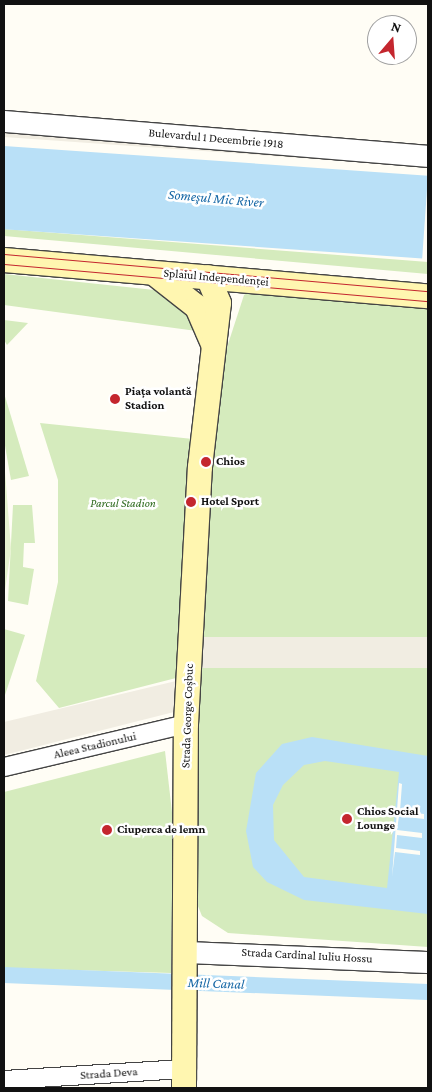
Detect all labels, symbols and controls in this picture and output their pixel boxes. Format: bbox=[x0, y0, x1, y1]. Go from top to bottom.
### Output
north arrow bbox=[367, 15, 417, 65]
text: N bbox=[389, 18, 403, 36]
street label: Bulevardul 1 Decembrie 1918 bbox=[148, 126, 284, 152]
water label: Someşul Mic River bbox=[168, 185, 264, 211]
street label: Splaiul Independenței bbox=[163, 266, 269, 290]
place label: Piața volantă Stadion bbox=[125, 385, 192, 413]
marker: Piața volantă Stadion bbox=[109, 393, 121, 405]
place label: Chios bbox=[216, 455, 245, 469]
marker: Chios bbox=[200, 456, 212, 468]
place label: Hotel Sport bbox=[201, 495, 259, 509]
marker: Hotel Sport bbox=[185, 496, 197, 508]
park label: Parcul Stadion bbox=[90, 497, 156, 511]
street label: Strada George Coșbuc bbox=[179, 663, 197, 769]
street label: Aleea Stadionului bbox=[52, 730, 138, 762]
place label: Chios Social Lounge bbox=[357, 805, 419, 833]
marker: Chios Social Lounge bbox=[341, 813, 353, 825]
place label: Ciuperca de lemn bbox=[117, 823, 205, 837]
marker: Ciuperca de lemn bbox=[101, 824, 113, 836]
street label: Strada Cardinal Iuliu Hossu bbox=[241, 945, 373, 967]
water label: Mill Canal bbox=[187, 974, 245, 992]
street label: Strada Deva bbox=[80, 1065, 138, 1083]

